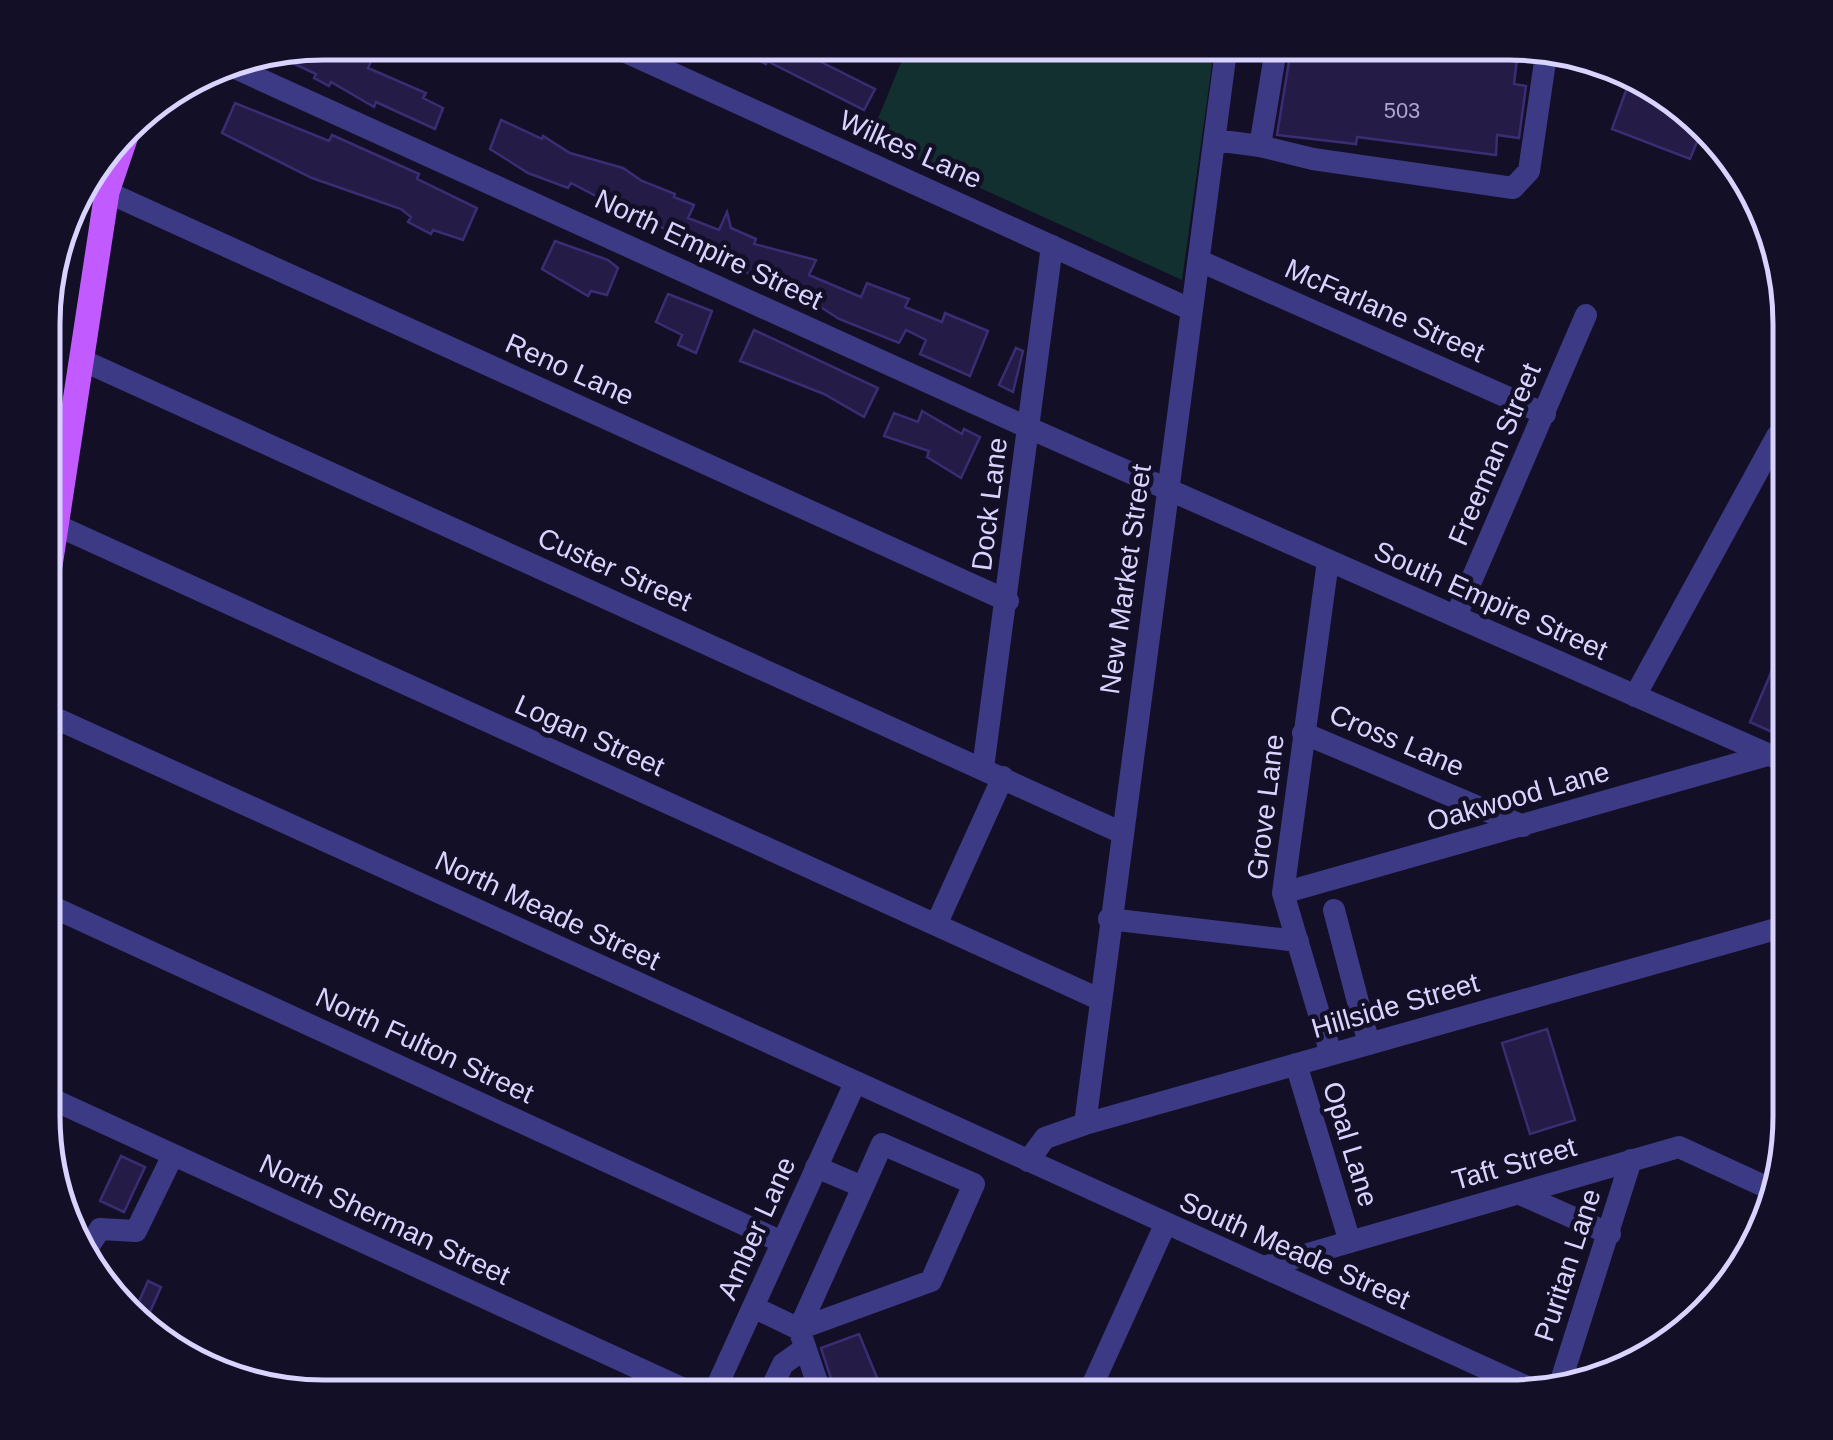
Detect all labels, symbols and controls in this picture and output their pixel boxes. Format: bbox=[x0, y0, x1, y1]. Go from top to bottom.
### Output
house number: 503 bbox=[1384, 98, 1420, 123]
street label: Wilkes Lane bbox=[835, 104, 987, 195]
street label: North Empire Street bbox=[590, 183, 828, 316]
street label: McFarlane Street bbox=[1280, 253, 1489, 368]
street label: Reno Lane bbox=[501, 327, 639, 411]
street label: Freeman Street bbox=[1442, 358, 1547, 550]
street label: Dock Lane bbox=[966, 436, 1013, 572]
street label: New Market Street bbox=[1094, 462, 1157, 696]
street label: Custer Street bbox=[533, 522, 697, 617]
street label: South Empire Street bbox=[1369, 535, 1612, 666]
street label: Logan Street bbox=[510, 689, 670, 782]
street label: Cross Lane bbox=[1325, 698, 1469, 783]
street label: Grove Lane bbox=[1241, 733, 1290, 882]
street label: Oakwood Lane bbox=[1423, 756, 1613, 837]
street label: North Meade Street bbox=[431, 845, 665, 976]
street label: Hillside Street bbox=[1308, 967, 1483, 1044]
street label: North Fulton Street bbox=[311, 981, 539, 1110]
street label: Opal Lane bbox=[1317, 1078, 1384, 1210]
street label: Taft Street bbox=[1449, 1131, 1580, 1196]
street label: North Sherman Street bbox=[255, 1148, 515, 1291]
street label: Amber Lane bbox=[711, 1152, 802, 1304]
street label: Puritan Lane bbox=[1528, 1185, 1607, 1345]
street label: South Meade Street bbox=[1175, 1186, 1415, 1315]

